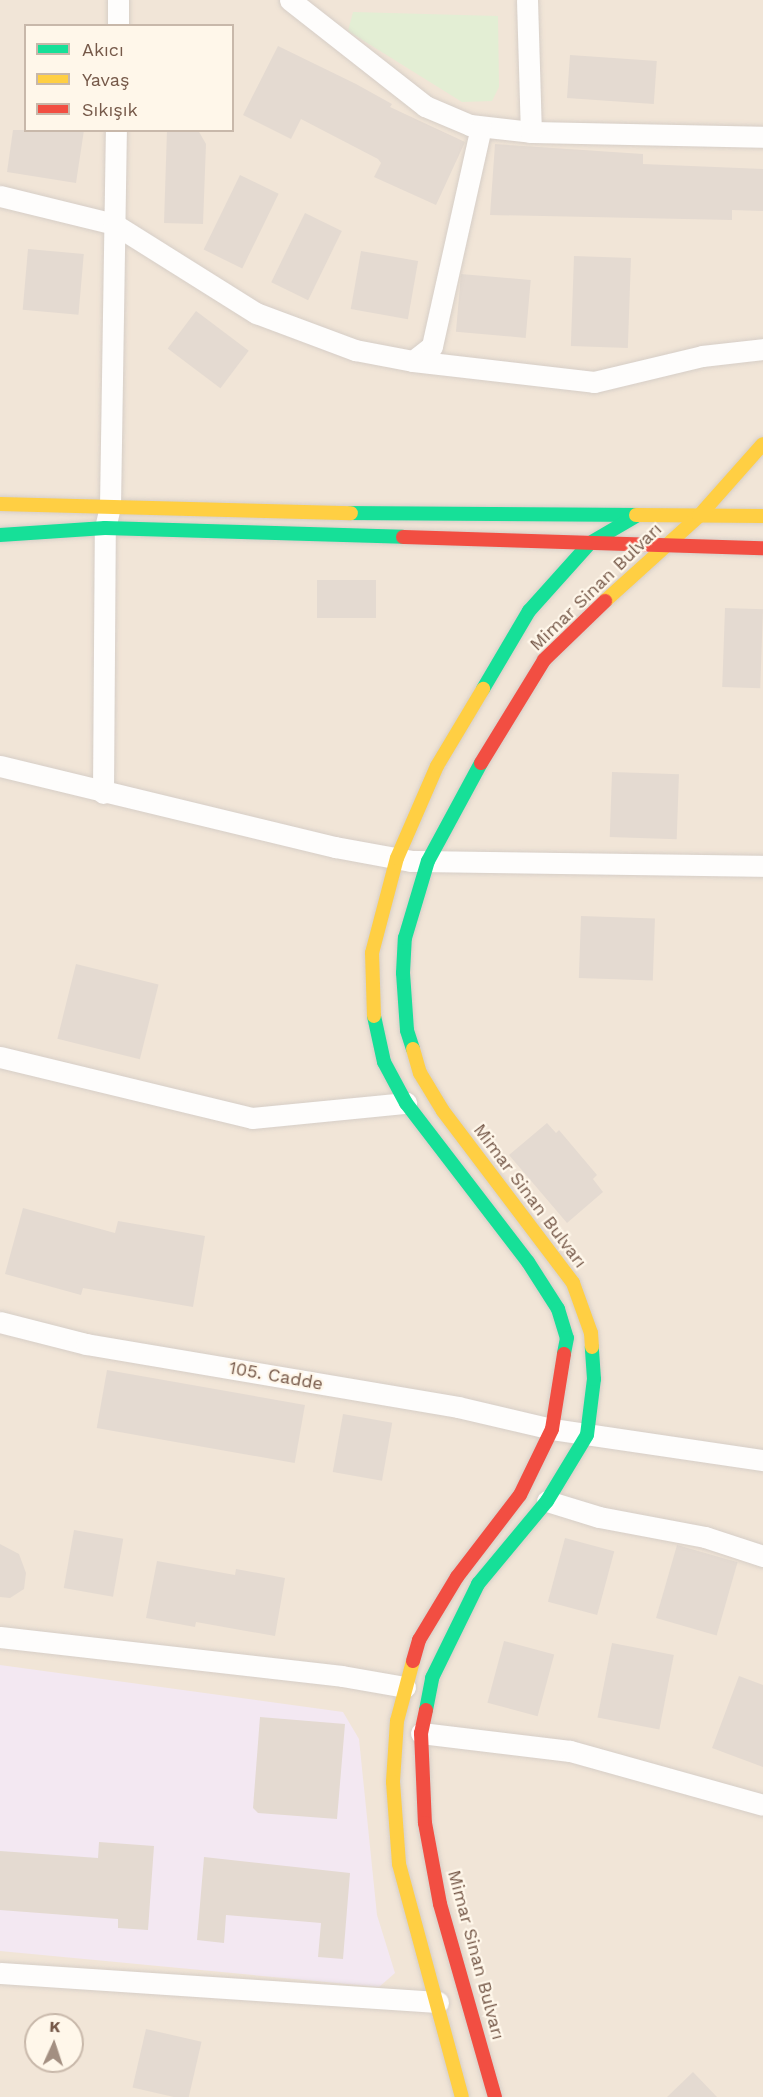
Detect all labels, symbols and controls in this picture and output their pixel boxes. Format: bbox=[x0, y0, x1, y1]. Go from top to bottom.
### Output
legend bbox=[24, 24, 234, 132]
text: Akıcı bbox=[82, 39, 124, 60]
text: Yavaş bbox=[82, 69, 129, 90]
text: Sıkışık bbox=[82, 99, 138, 120]
street label: Mimar Sinan Bulvarı bbox=[525, 518, 667, 656]
street label: Mimar Sinan Bulvarı bbox=[469, 1120, 591, 1272]
street label: 105. Cadde bbox=[227, 1357, 325, 1395]
street label: Mimar Sinan Bulvarı bbox=[443, 1868, 509, 2042]
north arrow bbox=[24, 2013, 84, 2073]
text: K bbox=[49, 2017, 61, 2036]

